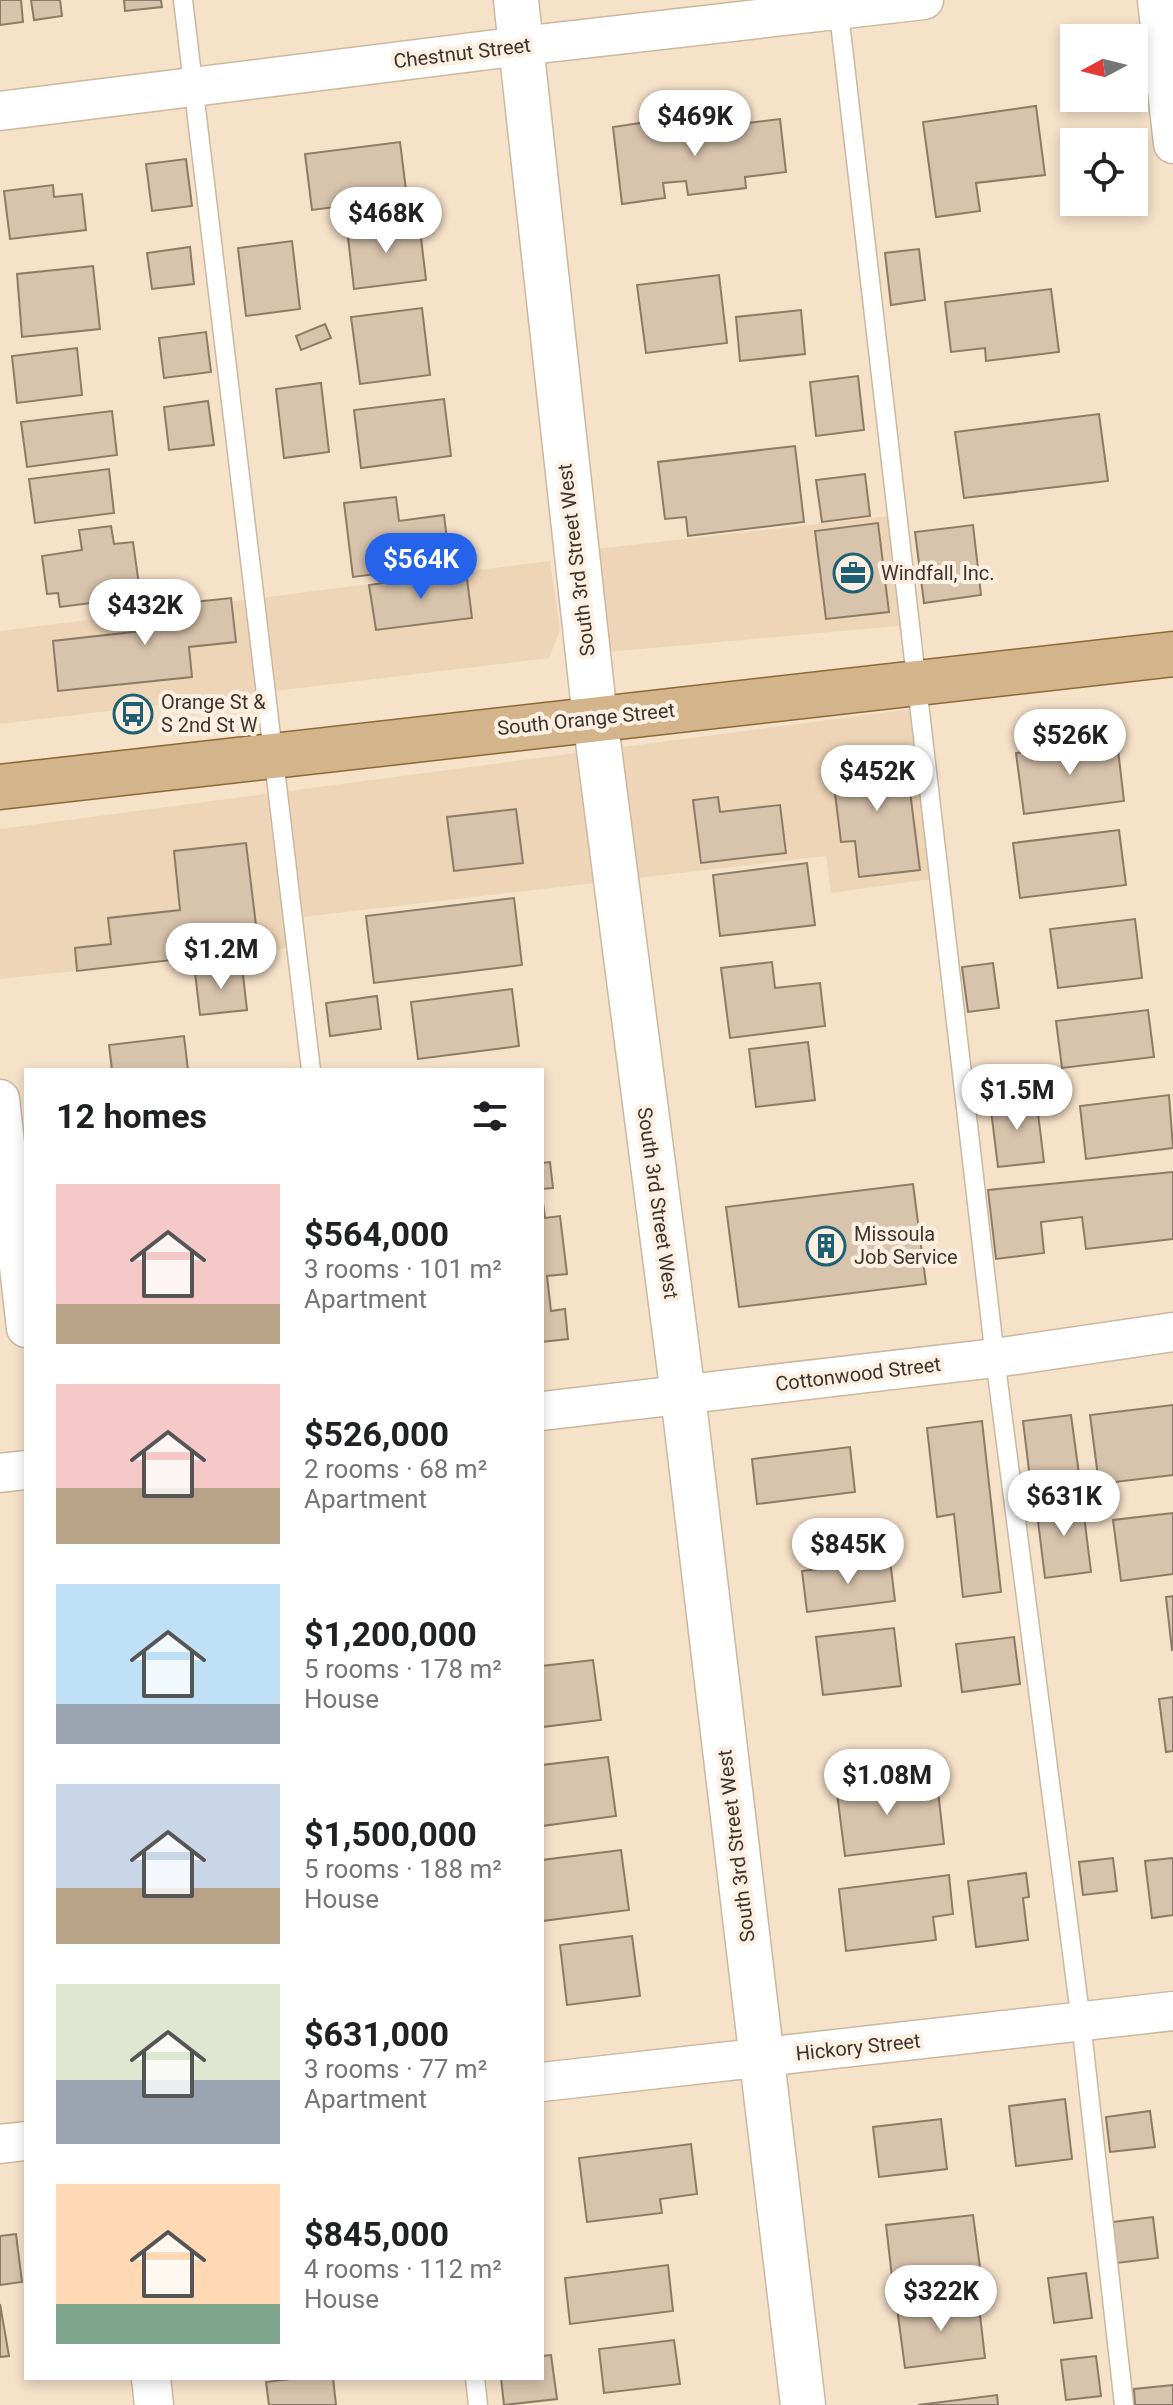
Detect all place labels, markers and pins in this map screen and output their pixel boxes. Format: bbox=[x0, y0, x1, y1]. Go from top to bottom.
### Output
pin: $469K bbox=[639, 90, 751, 158]
pin: $468K bbox=[330, 187, 442, 255]
pin: $564K bbox=[365, 533, 477, 601]
office icon: Windfall, Inc. bbox=[832, 552, 874, 594]
place label: Windfall, Inc. bbox=[881, 561, 995, 585]
pin: $432K bbox=[89, 579, 201, 647]
place label: Orange St & S 2nd St W bbox=[161, 690, 266, 737]
bus stop icon: Orange St & S 2nd St W bbox=[112, 693, 154, 735]
pin: $526K bbox=[1014, 709, 1126, 777]
pin: $452K bbox=[821, 745, 933, 813]
pin: $1.2M bbox=[165, 923, 277, 991]
pin: $1.5M bbox=[961, 1064, 1073, 1132]
place label: Missoula Job Service bbox=[854, 1222, 958, 1269]
building icon: Missoula Job Service bbox=[805, 1225, 847, 1267]
pin: $631K bbox=[1008, 1470, 1120, 1538]
pin: $845K bbox=[792, 1518, 904, 1586]
pin: $1.08M bbox=[822, 1749, 952, 1817]
pin: $322K bbox=[885, 2265, 997, 2333]

